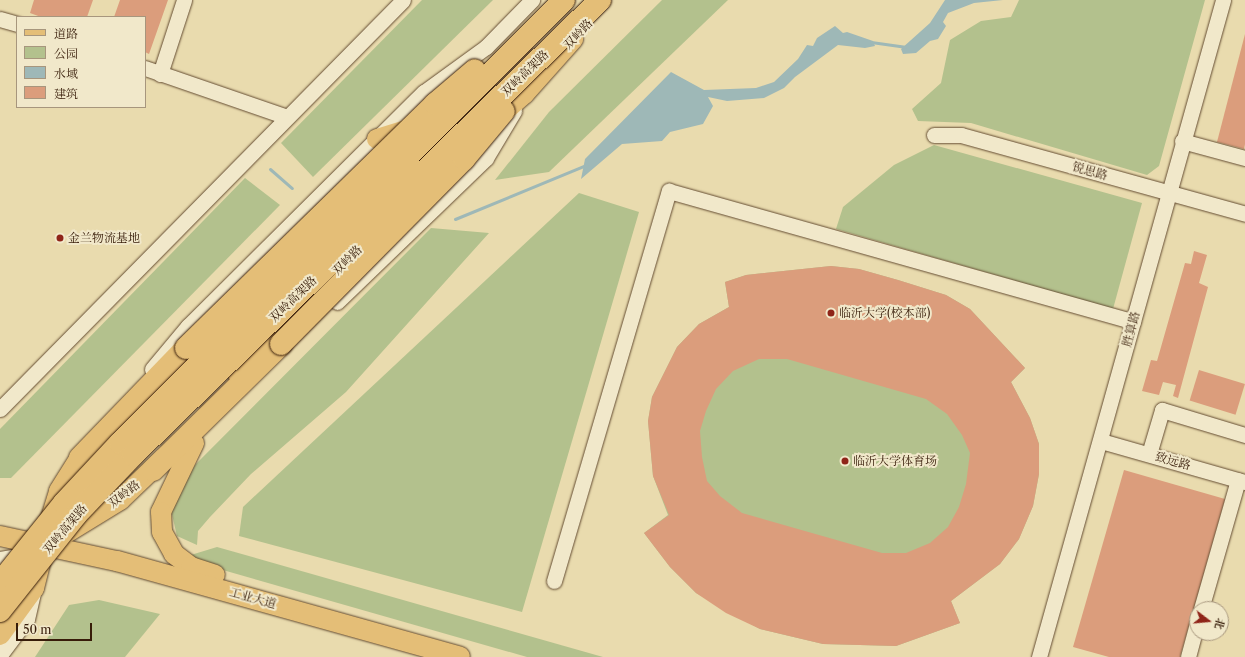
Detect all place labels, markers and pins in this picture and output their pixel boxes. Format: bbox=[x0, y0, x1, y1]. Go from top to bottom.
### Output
place label: 金兰物流基地 bbox=[68, 231, 140, 245]
marker: 金兰物流基地 bbox=[55, 233, 65, 243]
place label: 临沂大学(校本部) bbox=[839, 306, 930, 320]
marker: 临沂大学(校本部) bbox=[826, 308, 836, 318]
place label: 临沂大学体育场 bbox=[853, 454, 937, 468]
marker: 临沂大学体育场 bbox=[840, 456, 850, 466]

